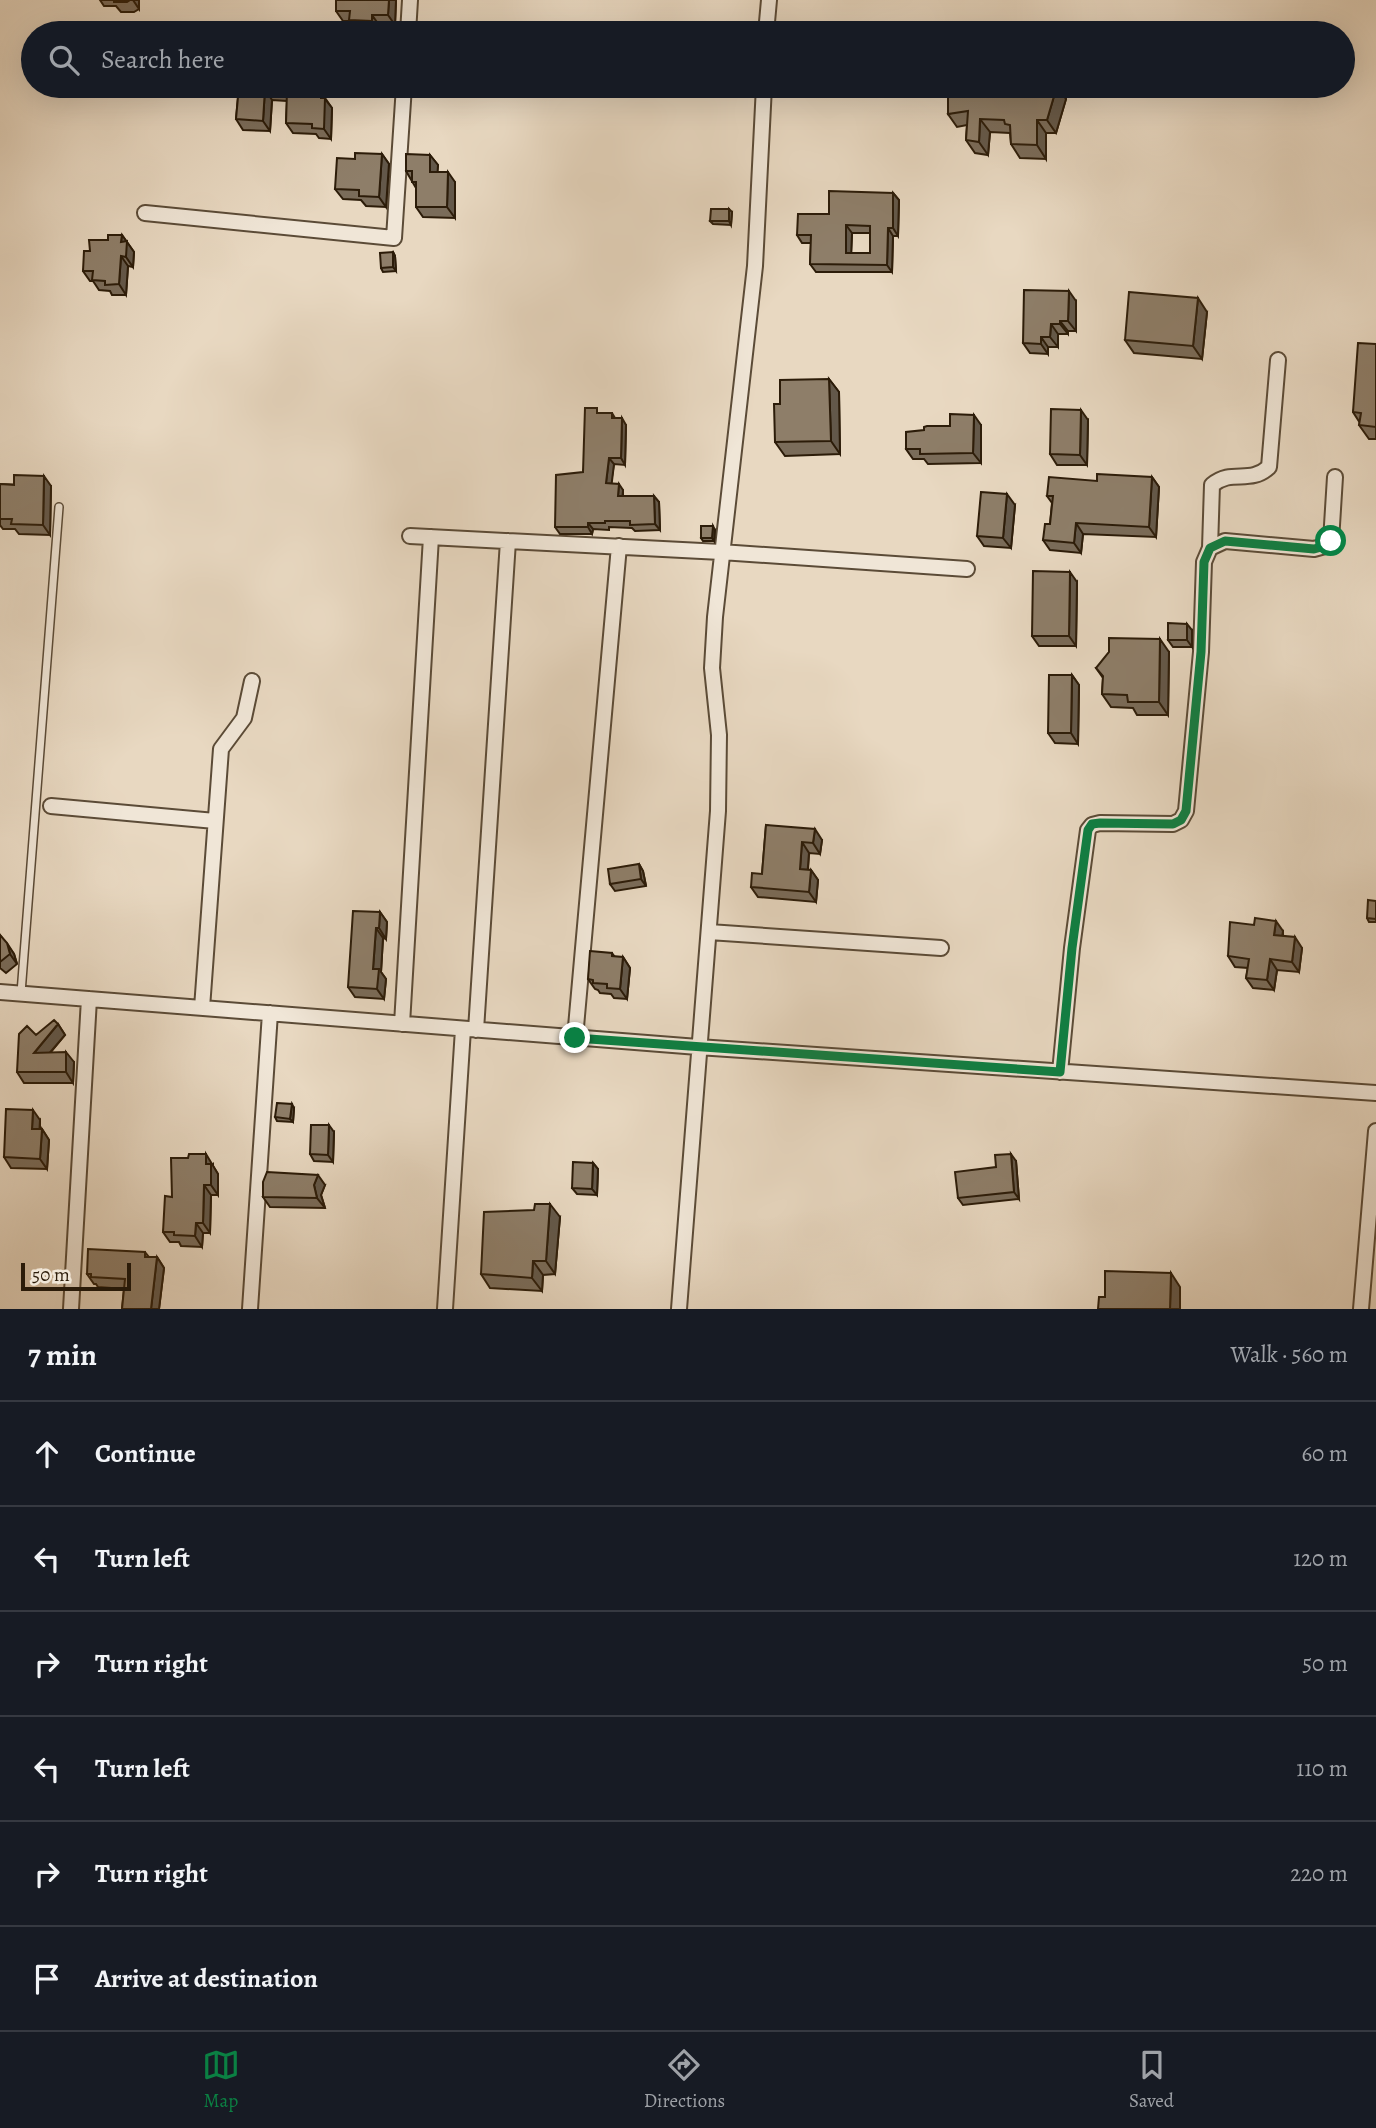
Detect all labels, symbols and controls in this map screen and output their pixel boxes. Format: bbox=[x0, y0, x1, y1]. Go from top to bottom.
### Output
search box bbox=[21, 21, 1355, 98]
icon: search bbox=[45, 41, 83, 79]
text: Search here bbox=[101, 42, 225, 77]
route start bbox=[1315, 525, 1346, 556]
route end bbox=[559, 1022, 590, 1053]
scale bar bbox=[21, 1260, 131, 1292]
text: 50 m bbox=[32, 1262, 70, 1288]
text: 7 min bbox=[28, 1335, 97, 1375]
text: Walk · 560 m bbox=[1231, 1339, 1348, 1370]
icon: ahead bbox=[28, 1435, 66, 1473]
text: Continue bbox=[95, 1436, 196, 1471]
text: 60 m bbox=[1301, 1438, 1348, 1469]
icon: left bbox=[28, 1540, 66, 1578]
text: Turn left bbox=[95, 1541, 190, 1576]
text: 120 m bbox=[1293, 1543, 1348, 1574]
icon: right bbox=[28, 1645, 66, 1683]
text: Turn right bbox=[95, 1646, 208, 1681]
text: 50 m bbox=[1302, 1648, 1348, 1679]
icon: left bbox=[28, 1750, 66, 1788]
text: Turn left bbox=[95, 1751, 190, 1786]
text: 110 m bbox=[1296, 1753, 1348, 1784]
icon: right bbox=[28, 1855, 66, 1893]
text: Turn right bbox=[95, 1856, 208, 1891]
text: 220 m bbox=[1290, 1858, 1348, 1889]
icon: arrive bbox=[28, 1960, 66, 1998]
text: Arrive at destination bbox=[95, 1961, 318, 1996]
tab: Map bbox=[202, 2046, 240, 2114]
tab: Directions bbox=[644, 2046, 725, 2114]
tab: Saved bbox=[1129, 2046, 1174, 2114]

